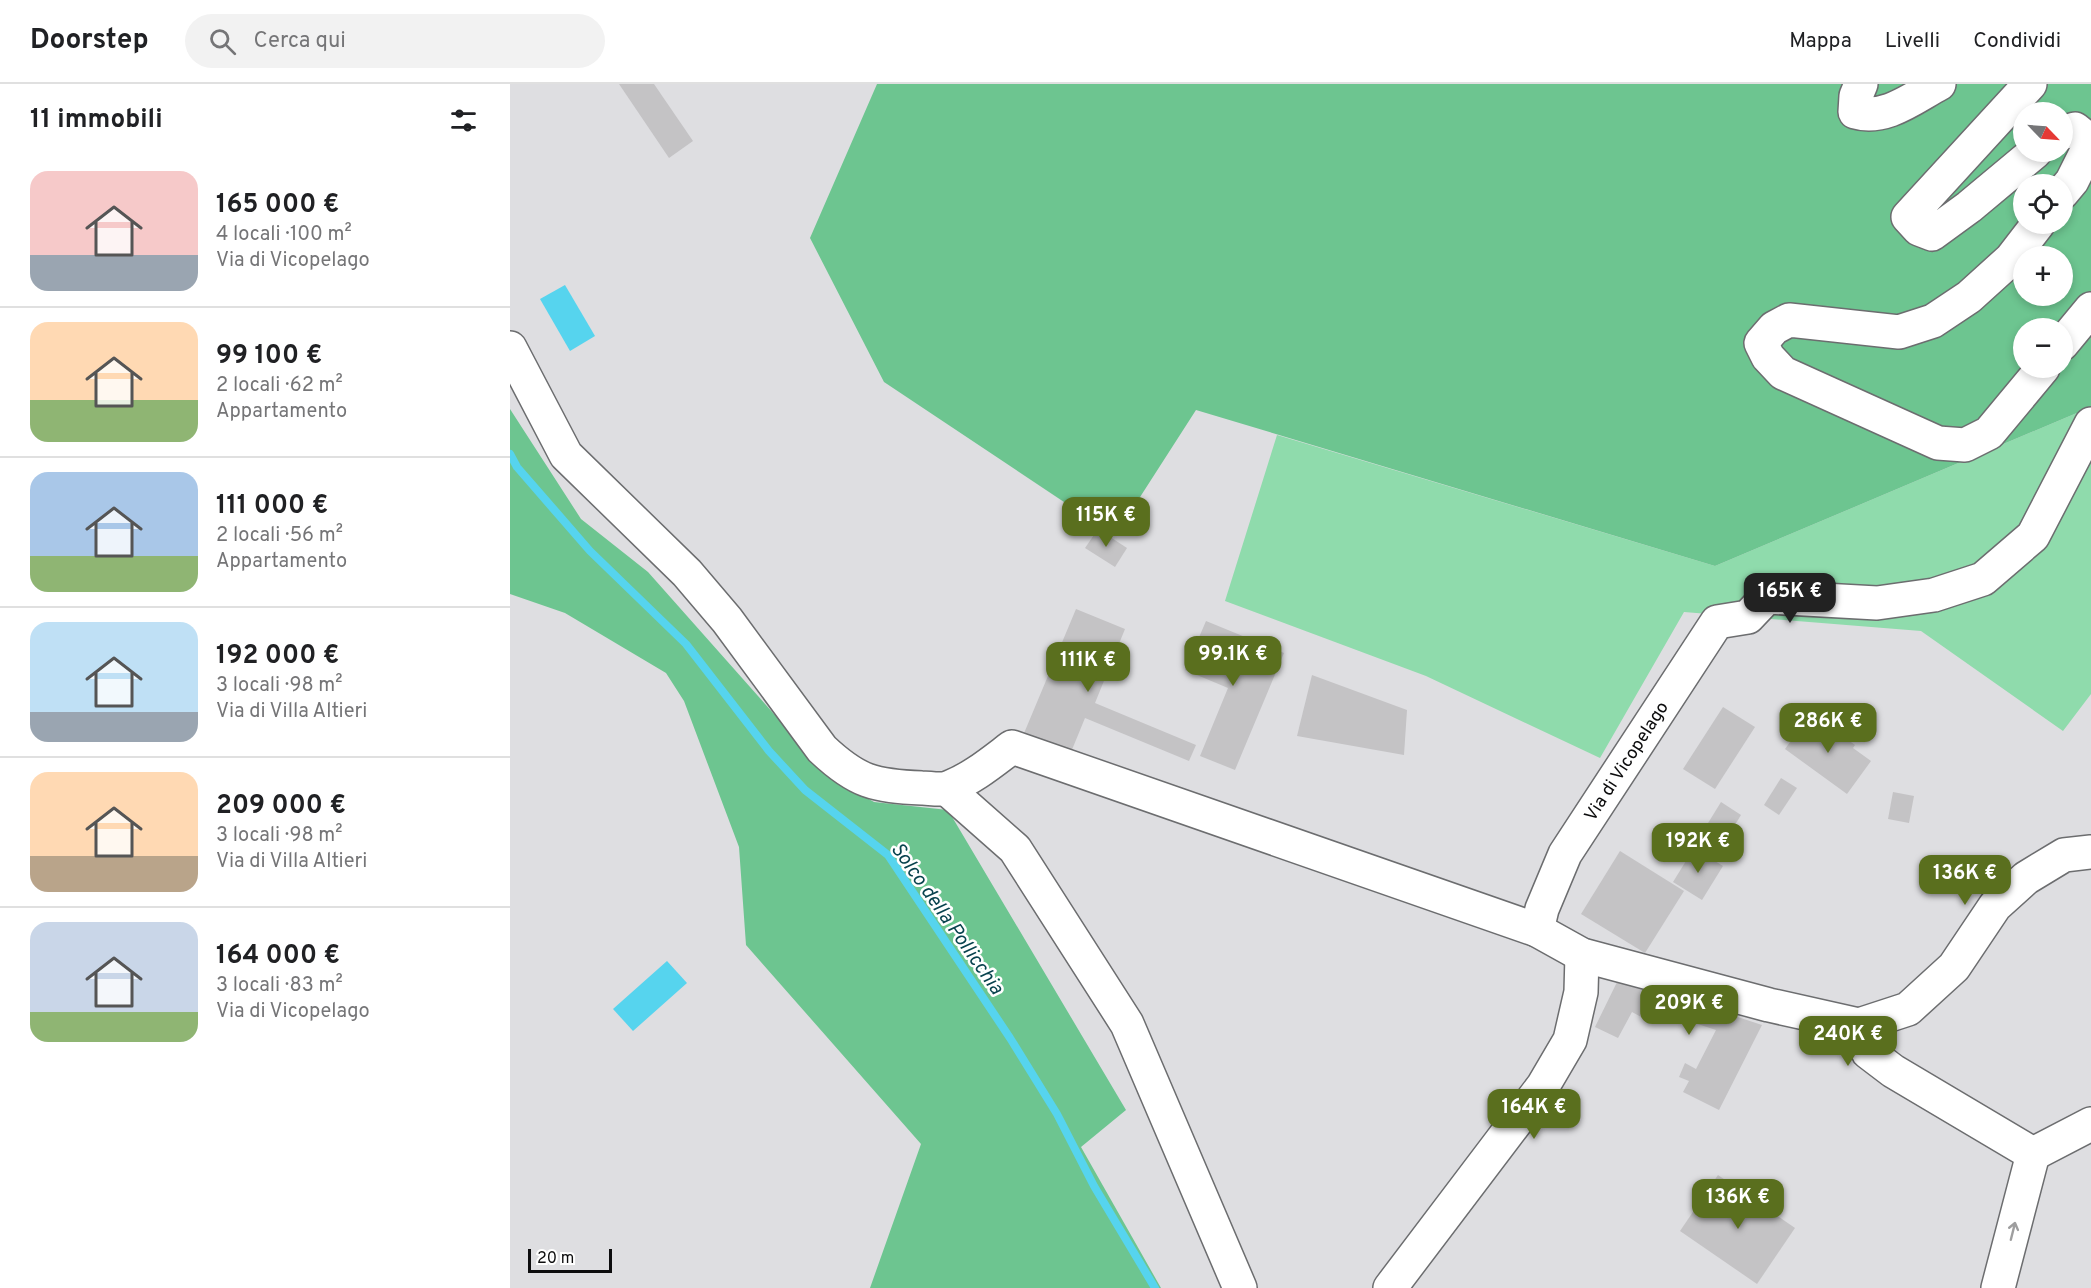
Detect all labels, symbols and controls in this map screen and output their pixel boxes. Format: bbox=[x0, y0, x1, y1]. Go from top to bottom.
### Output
search box bbox=[185, 14, 605, 68]
text: Doorstep bbox=[30, 23, 149, 59]
icon: search bbox=[206, 25, 239, 58]
text: Cerca qui bbox=[254, 28, 346, 55]
text: Mappa bbox=[1789, 28, 1852, 55]
text: Livelli bbox=[1885, 28, 1940, 55]
text: Condividi bbox=[1973, 28, 2061, 55]
north arrow bbox=[2013, 102, 2073, 162]
map controls bbox=[2013, 102, 2073, 378]
text: 11 immobili bbox=[30, 104, 163, 137]
icon: filters bbox=[447, 104, 480, 137]
button: locate bbox=[2013, 174, 2073, 234]
text: 165 000 € bbox=[216, 189, 339, 222]
icon: home bbox=[78, 195, 150, 267]
text: 4 locali · 100 m² bbox=[216, 222, 352, 248]
button: + bbox=[2013, 246, 2073, 306]
text: Via di Vicopelago bbox=[216, 248, 370, 274]
button: − bbox=[2013, 318, 2073, 378]
text: 99 100 € bbox=[216, 340, 322, 373]
icon: home bbox=[78, 346, 150, 418]
text: 2 locali · 62 m² bbox=[216, 373, 343, 399]
text: Appartamento bbox=[216, 399, 347, 425]
text: 111 000 € bbox=[216, 490, 328, 523]
icon: home bbox=[78, 496, 150, 568]
pin: 115K € bbox=[1057, 497, 1155, 548]
text: 115K € bbox=[1076, 503, 1136, 529]
text: 2 locali · 56 m² bbox=[216, 523, 343, 549]
text: Appartamento bbox=[216, 549, 347, 575]
pin: 165K € bbox=[1741, 573, 1839, 624]
text: 165K € bbox=[1758, 579, 1822, 605]
pin: 99.1K € bbox=[1178, 636, 1288, 687]
text: 192 000 € bbox=[216, 640, 339, 673]
pin: 111K € bbox=[1039, 642, 1137, 693]
text: 99.1K € bbox=[1198, 642, 1268, 668]
icon: home bbox=[78, 646, 150, 718]
text: 111K € bbox=[1060, 648, 1116, 674]
text: 3 locali · 98 m² bbox=[216, 673, 343, 699]
street label: Via di Vicopelago bbox=[1580, 698, 1675, 826]
text: Via di Villa Altieri bbox=[216, 699, 367, 725]
pin: 286K € bbox=[1779, 703, 1877, 754]
text: 286K € bbox=[1794, 709, 1862, 735]
text: 209 000 € bbox=[216, 790, 346, 823]
icon: home bbox=[78, 796, 150, 868]
text: 3 locali · 98 m² bbox=[216, 823, 343, 849]
pin: 192K € bbox=[1649, 823, 1747, 874]
text: 192K € bbox=[1666, 829, 1730, 855]
water label: Solco della Pollicchia bbox=[884, 838, 1009, 1001]
text: Via di Villa Altieri bbox=[216, 849, 367, 875]
pin: 136K € bbox=[1916, 855, 2014, 906]
text: 136K € bbox=[1933, 861, 1997, 887]
text: 164 000 € bbox=[216, 940, 340, 973]
icon: home bbox=[78, 946, 150, 1018]
text: 3 locali · 83 m² bbox=[216, 973, 343, 999]
pin: 209K € bbox=[1640, 985, 1738, 1036]
text: 209K € bbox=[1654, 991, 1724, 1017]
text: Via di Vicopelago bbox=[216, 999, 370, 1025]
pin: 240K € bbox=[1799, 1016, 1897, 1067]
text: 240K € bbox=[1813, 1022, 1883, 1048]
pin: 164K € bbox=[1485, 1089, 1583, 1140]
text: 164K € bbox=[1502, 1095, 1567, 1121]
pin: 136K € bbox=[1689, 1179, 1787, 1230]
text: 136K € bbox=[1706, 1185, 1770, 1211]
one-way arrow bbox=[2008, 1222, 2019, 1241]
scale bar bbox=[528, 1246, 612, 1274]
text: 20 m bbox=[537, 1249, 574, 1269]

